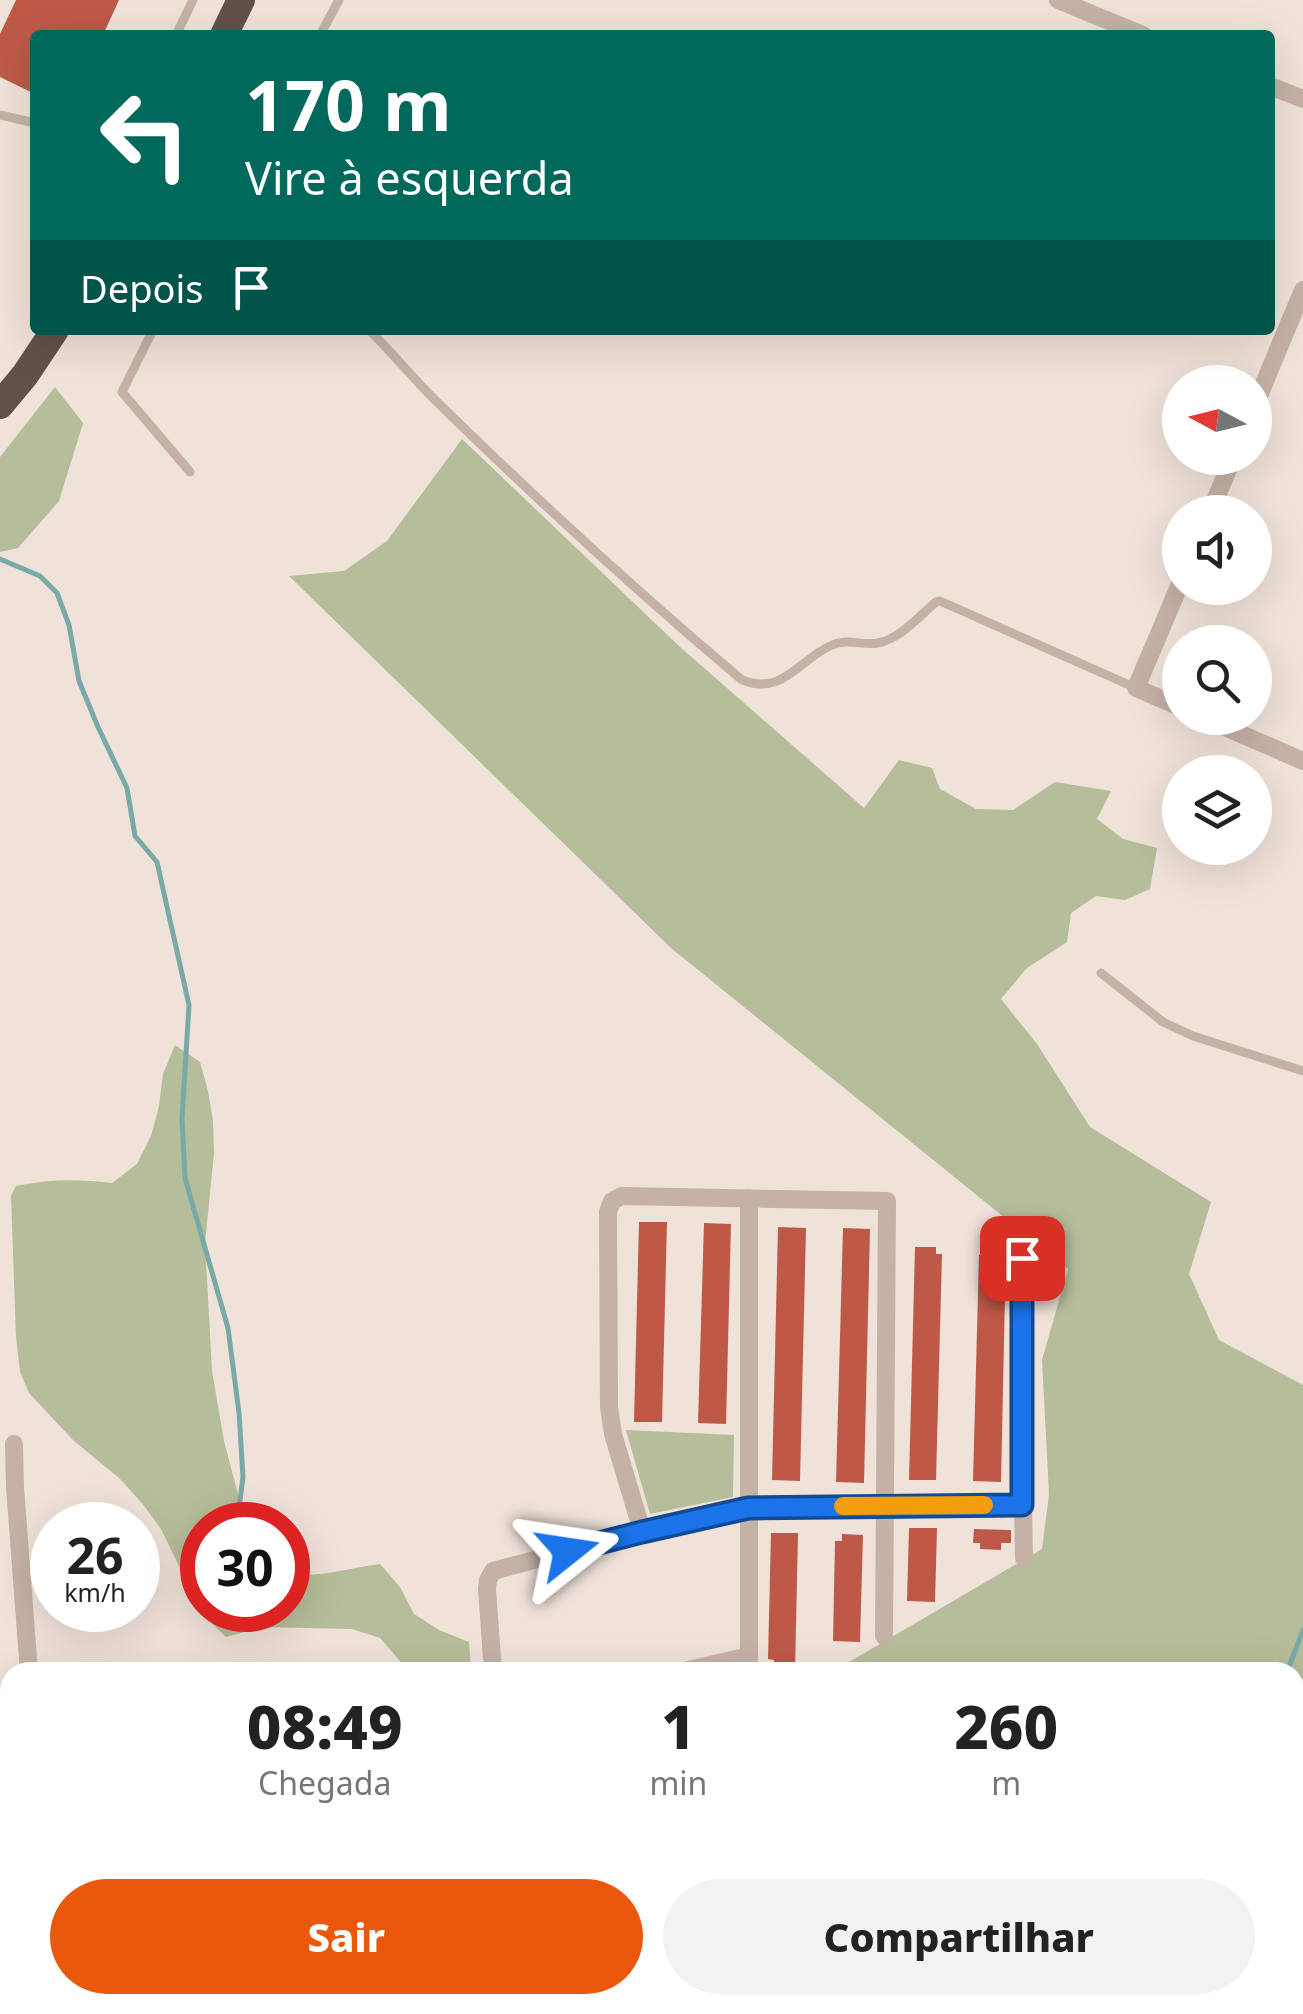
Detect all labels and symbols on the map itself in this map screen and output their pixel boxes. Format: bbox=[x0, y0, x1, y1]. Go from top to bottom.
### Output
north arrow bbox=[1162, 365, 1272, 475]
pin bbox=[980, 1216, 1065, 1301]
position arrow bbox=[516, 1499, 620, 1603]
speed limit sign: 30 bbox=[180, 1502, 310, 1632]

